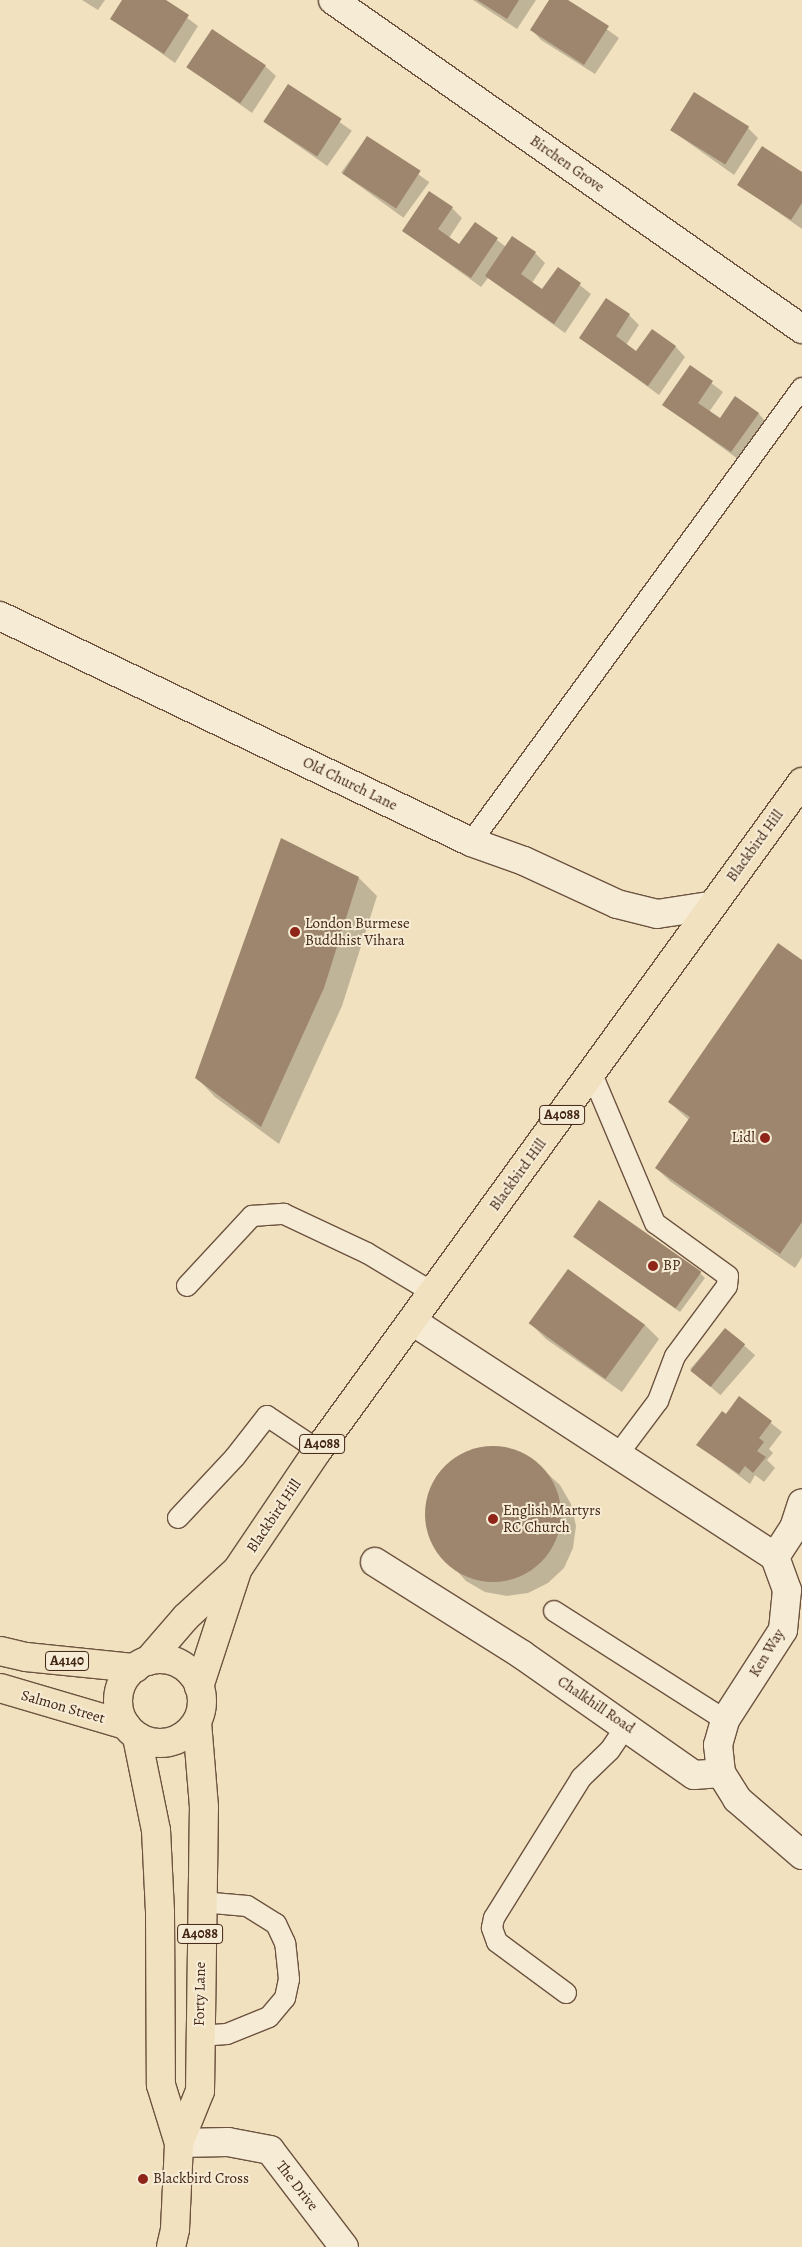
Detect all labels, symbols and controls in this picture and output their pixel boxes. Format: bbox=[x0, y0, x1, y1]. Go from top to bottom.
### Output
street label: Birchen Grove bbox=[526, 132, 608, 196]
street label: Old Church Lane bbox=[300, 753, 400, 815]
street label: Blackbird Hill bbox=[723, 806, 787, 886]
place label: London Burmese Buddhist Vihara bbox=[305, 914, 410, 949]
marker: London Burmese Buddhist Vihara bbox=[289, 926, 301, 938]
road number: A4088 bbox=[538, 1104, 586, 1126]
place label: Lidl bbox=[731, 1129, 755, 1147]
marker: Lidl bbox=[759, 1132, 771, 1144]
street label: Blackbird Hill bbox=[486, 1135, 550, 1215]
place label: BP bbox=[663, 1257, 680, 1275]
marker: BP bbox=[647, 1260, 659, 1272]
road number: A4088 bbox=[298, 1432, 346, 1456]
street label: Blackbird Hill bbox=[243, 1476, 305, 1556]
place label: English Martyrs RC Church bbox=[503, 1501, 601, 1536]
marker: English Martyrs RC Church bbox=[487, 1513, 499, 1525]
street label: Ken Way bbox=[746, 1626, 788, 1680]
road number: A4140 bbox=[44, 1650, 90, 1672]
street label: Chalkhill Road bbox=[554, 1673, 638, 1737]
street label: Salmon Street bbox=[19, 1686, 107, 1728]
road number: A4088 bbox=[176, 1922, 224, 1946]
street label: Forty Lane bbox=[190, 1962, 210, 2026]
street label: The Drive bbox=[272, 2158, 322, 2214]
place label: Blackbird Cross bbox=[153, 2170, 249, 2188]
marker: Blackbird Cross bbox=[137, 2173, 149, 2185]

